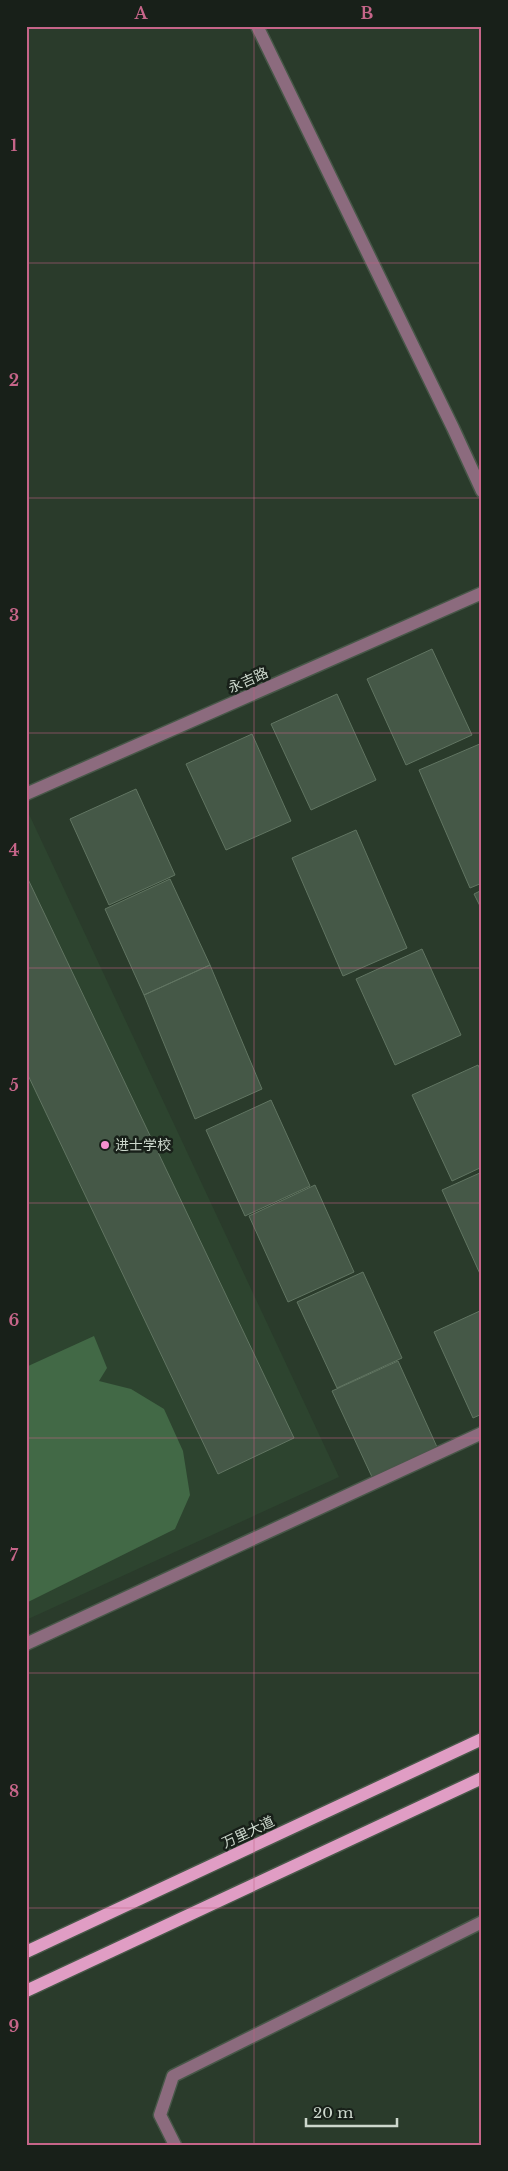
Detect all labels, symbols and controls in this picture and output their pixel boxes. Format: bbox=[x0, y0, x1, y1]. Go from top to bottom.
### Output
text: A bbox=[134, 3, 149, 23]
text: B bbox=[361, 3, 374, 23]
text: 1 bbox=[11, 135, 18, 155]
text: 2 bbox=[9, 370, 19, 390]
text: 3 bbox=[9, 605, 19, 625]
street label: 永吉路 bbox=[225, 663, 271, 697]
text: 4 bbox=[9, 840, 19, 860]
text: 5 bbox=[9, 1075, 19, 1095]
place label: 进士学校 bbox=[115, 1136, 171, 1154]
marker: 进士学校 bbox=[99, 1139, 111, 1151]
text: 6 bbox=[9, 1310, 20, 1330]
text: 7 bbox=[10, 1545, 19, 1565]
text: 8 bbox=[9, 1781, 19, 1801]
street label: 万里大道 bbox=[219, 1812, 277, 1852]
text: 9 bbox=[9, 2016, 20, 2036]
scale bar bbox=[306, 2096, 397, 2128]
text: 20 m bbox=[313, 2103, 353, 2122]

